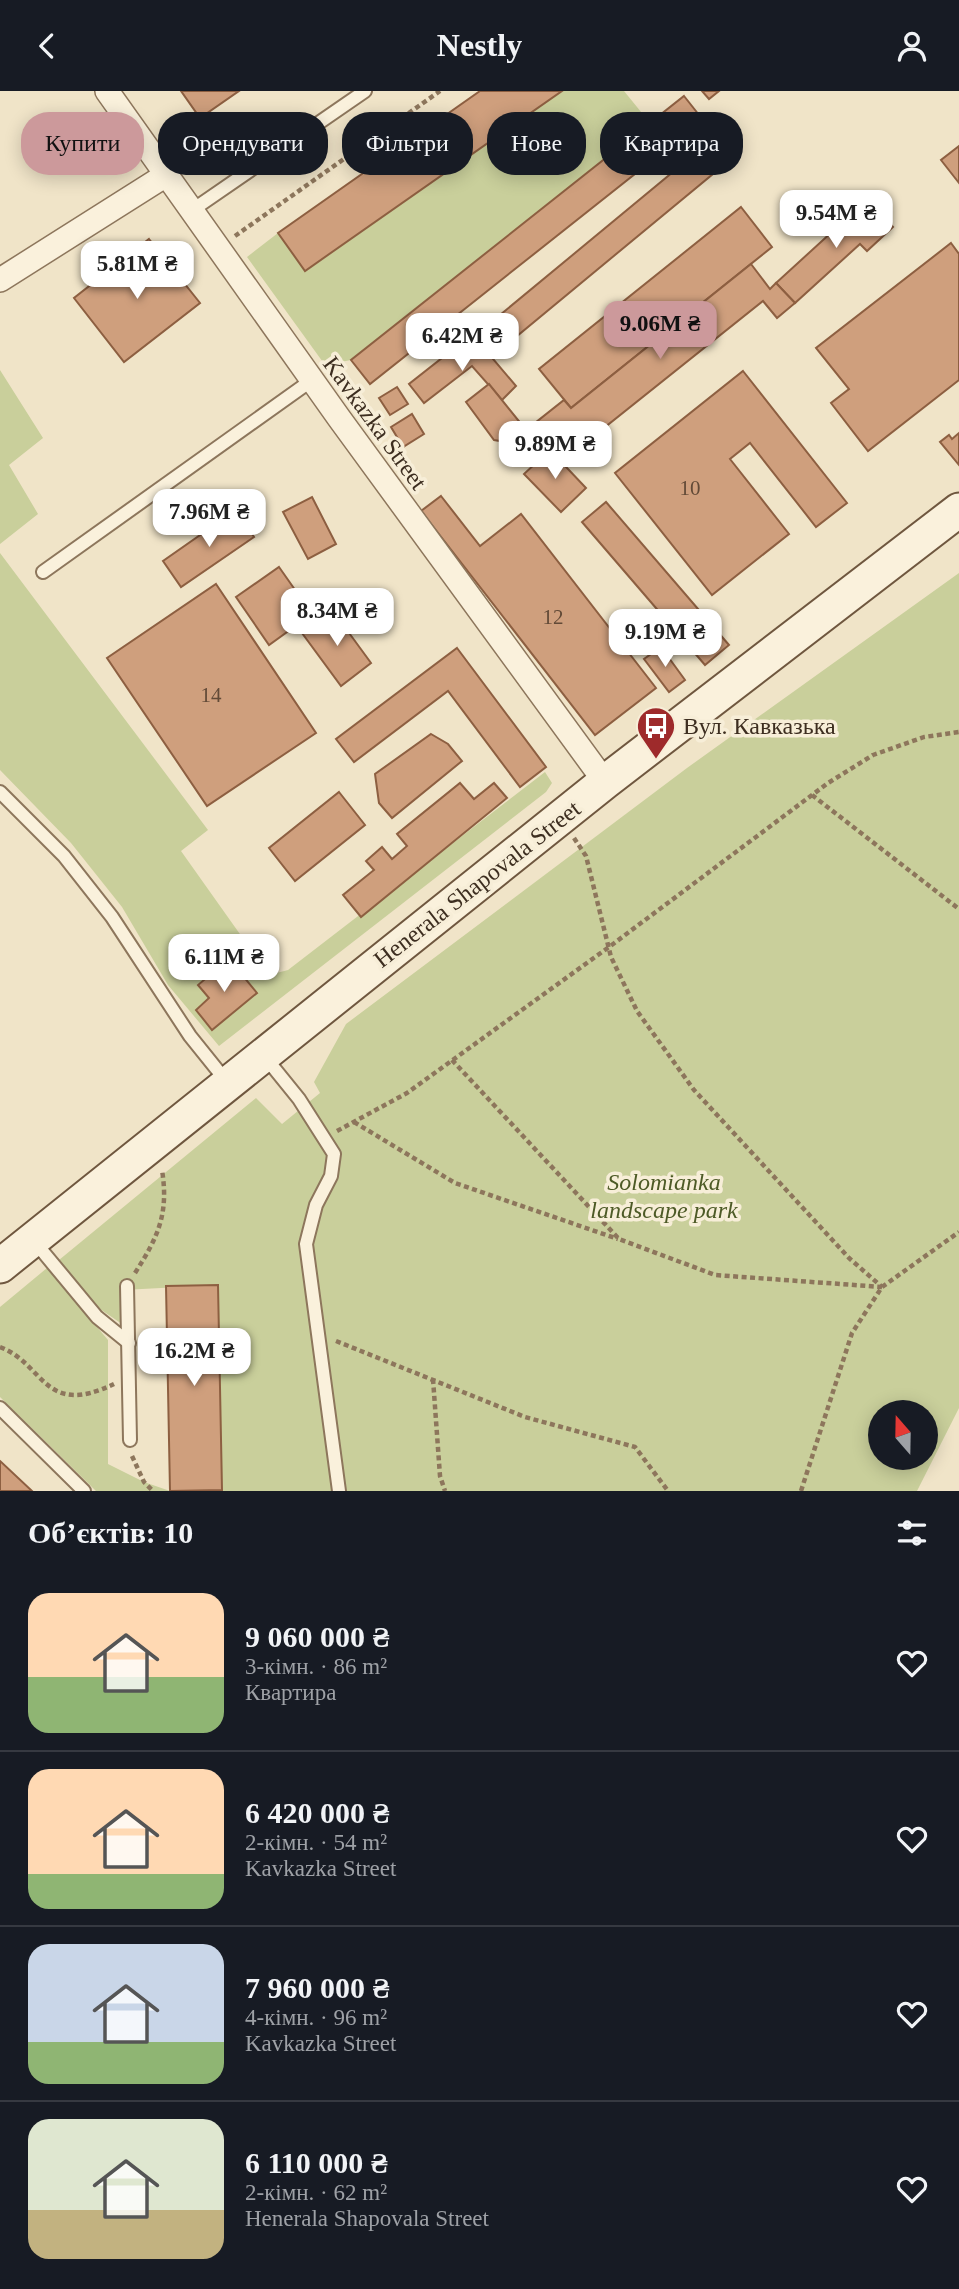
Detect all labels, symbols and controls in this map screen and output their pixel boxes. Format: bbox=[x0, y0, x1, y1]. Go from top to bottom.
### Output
icon: back bbox=[28, 27, 66, 65]
text: Nestly bbox=[437, 27, 522, 63]
icon: person bbox=[893, 27, 931, 65]
chip: Купити bbox=[21, 112, 144, 175]
chip: Орендувати bbox=[158, 112, 328, 175]
chip: Фільтри bbox=[342, 112, 473, 175]
chip: Нове bbox=[487, 112, 586, 175]
chip: Квартира bbox=[600, 112, 743, 175]
pin: 9.54M ₴ bbox=[771, 191, 901, 250]
text: 9.54M ₴ bbox=[796, 200, 876, 225]
pin: 5.81M ₴ bbox=[72, 241, 202, 301]
text: 5.81M ₴ bbox=[97, 251, 177, 276]
pin: 9.06M ₴ bbox=[595, 301, 725, 361]
text: 9.06M ₴ bbox=[620, 311, 700, 336]
pin: 6.42M ₴ bbox=[397, 313, 527, 373]
text: 6.42M ₴ bbox=[422, 323, 502, 348]
street label: Kavkazka Street bbox=[318, 351, 432, 495]
pin: 9.89M ₴ bbox=[490, 421, 620, 481]
text: 9.89M ₴ bbox=[515, 431, 595, 456]
house number: 10 bbox=[680, 476, 701, 500]
pin: 7.96M ₴ bbox=[144, 489, 274, 549]
text: 7.96M ₴ bbox=[169, 499, 249, 524]
pin: 8.34M ₴ bbox=[272, 589, 402, 648]
text: 8.34M ₴ bbox=[297, 598, 377, 623]
house number: 12 bbox=[543, 605, 564, 629]
pin: 9.19M ₴ bbox=[600, 609, 730, 669]
text: 9.19M ₴ bbox=[625, 619, 705, 644]
house number: 14 bbox=[201, 683, 222, 707]
bus stop icon: Вул. Кавказька bbox=[635, 705, 677, 760]
place label: Вул. Кавказька bbox=[683, 713, 836, 739]
street label: Henerala Shapovala Street bbox=[369, 795, 586, 973]
pin: 6.11M ₴ bbox=[159, 935, 289, 994]
text: 6.11M ₴ bbox=[184, 944, 264, 969]
park label: Solomianka landscape park bbox=[590, 1169, 738, 1223]
pin: 16.2M ₴ bbox=[129, 1329, 259, 1388]
text: 16.2M ₴ bbox=[154, 1338, 234, 1363]
north arrow bbox=[868, 1400, 938, 1470]
map controls bbox=[868, 1400, 938, 1470]
icon: filters bbox=[893, 1514, 931, 1552]
text: Об’єктів: 10 bbox=[28, 1516, 193, 1549]
text: 9 060 000 ₴ bbox=[245, 1620, 389, 1653]
icon: home bbox=[84, 1621, 168, 1705]
icon: heart bbox=[893, 1644, 931, 1682]
text: 3-кімн. · 86 m² bbox=[245, 1654, 387, 1679]
text: Квартира bbox=[245, 1680, 336, 1705]
text: 6 420 000 ₴ bbox=[245, 1796, 389, 1829]
icon: home bbox=[84, 1797, 168, 1881]
icon: heart bbox=[893, 1820, 931, 1858]
text: 2-кімн. · 54 m² bbox=[245, 1830, 387, 1855]
text: Kavkazka Street bbox=[245, 1856, 396, 1881]
text: 7 960 000 ₴ bbox=[245, 1971, 389, 2004]
icon: home bbox=[84, 1972, 168, 2056]
icon: heart bbox=[893, 1995, 931, 2033]
text: 4-кімн. · 96 m² bbox=[245, 2005, 387, 2030]
text: Kavkazka Street bbox=[245, 2031, 396, 2056]
text: 6 110 000 ₴ bbox=[245, 2146, 388, 2179]
icon: home bbox=[84, 2147, 168, 2231]
icon: heart bbox=[893, 2170, 931, 2208]
text: 2-кімн. · 62 m² bbox=[245, 2180, 387, 2205]
text: Henerala Shapovala Street bbox=[245, 2206, 489, 2231]

